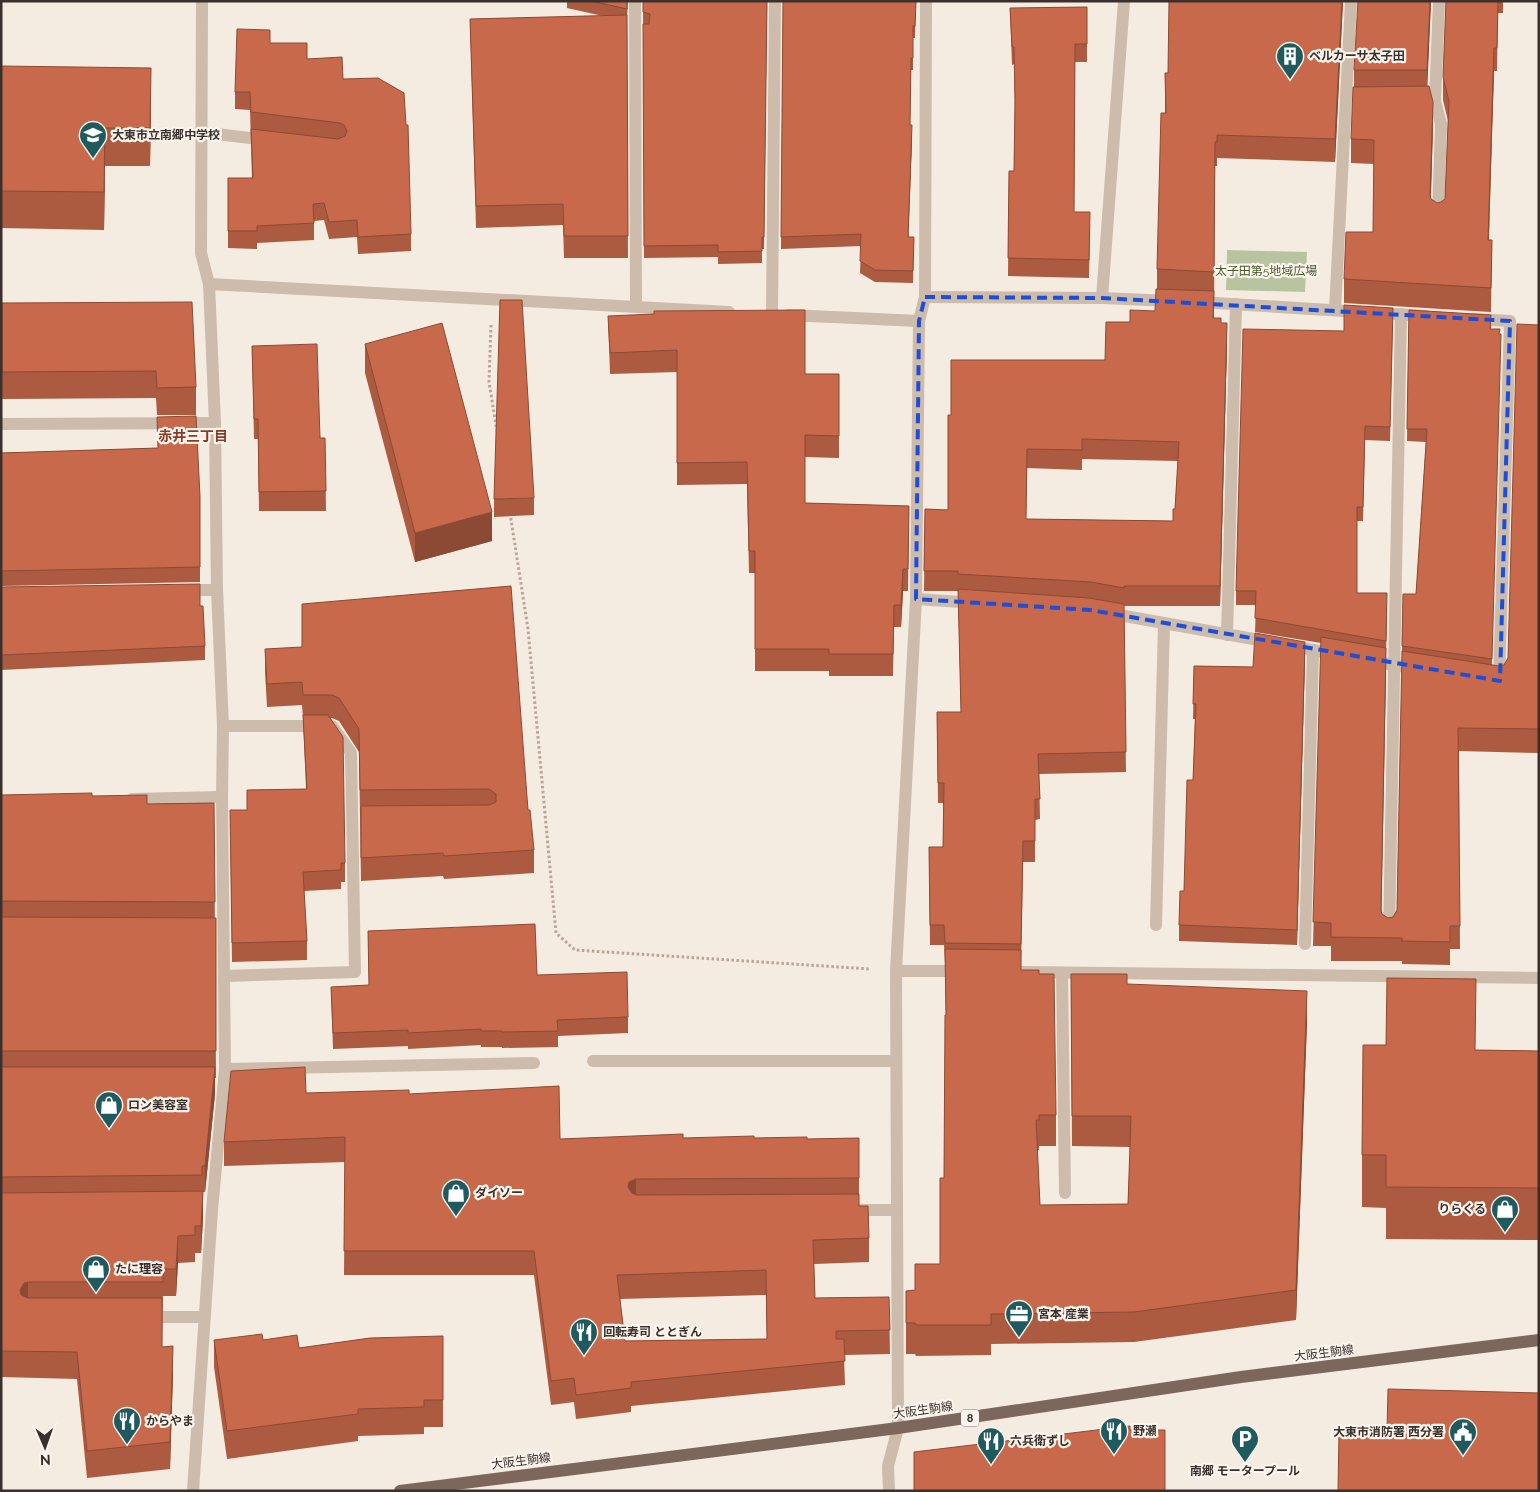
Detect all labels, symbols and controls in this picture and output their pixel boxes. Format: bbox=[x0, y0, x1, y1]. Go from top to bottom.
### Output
building icon: ベルカーサ太子田 bbox=[1275, 41, 1305, 80]
place label: ベルカーサ太子田 bbox=[1309, 49, 1404, 63]
school or university icon: 大東市立南郷中学校 bbox=[78, 120, 108, 159]
place label: 大東市立南郷中学校 bbox=[112, 128, 220, 142]
park label: 太子田第5地域広場 bbox=[1215, 264, 1317, 278]
district label: 赤井三丁目 bbox=[158, 428, 228, 444]
shop icon: ロン美容室 bbox=[94, 1090, 124, 1129]
place label: ロン美容室 bbox=[128, 1098, 188, 1112]
shop icon: ダイソー bbox=[441, 1178, 471, 1217]
place label: ダイソー bbox=[475, 1186, 523, 1200]
shop icon: りらくる bbox=[1490, 1194, 1520, 1233]
place label: りらくる bbox=[1438, 1202, 1486, 1216]
shop icon: たに理容 bbox=[81, 1254, 111, 1293]
place label: たに理容 bbox=[115, 1262, 163, 1276]
office icon: 宮本 産業 bbox=[1004, 1299, 1034, 1338]
place label: 宮本 産業 bbox=[1038, 1307, 1089, 1321]
restaurant icon: 回転寿司 ととぎん bbox=[569, 1317, 599, 1356]
place label: 回転寿司 ととぎん bbox=[603, 1325, 702, 1339]
street label: 大阪生駒線 bbox=[1293, 1342, 1355, 1364]
street label: 大阪生駒線 bbox=[892, 1399, 954, 1421]
restaurant icon: からやま bbox=[112, 1406, 142, 1445]
road number: 8 bbox=[961, 1410, 979, 1426]
place label: からやま bbox=[146, 1414, 194, 1428]
restaurant icon: 野瀬 bbox=[1099, 1416, 1129, 1455]
public building icon: 大東市消防署 西分署 bbox=[1448, 1417, 1478, 1456]
north arrow bbox=[20, 1422, 70, 1472]
place label: 野瀬 bbox=[1133, 1424, 1157, 1438]
parking icon: 南郷 モータープール bbox=[1230, 1424, 1260, 1463]
place label: 大東市消防署 西分署 bbox=[1333, 1425, 1444, 1439]
restaurant icon: 六兵衛ずし bbox=[976, 1426, 1006, 1465]
place label: 六兵衛ずし bbox=[1010, 1434, 1070, 1448]
street label: 大阪生駒線 bbox=[490, 1450, 552, 1472]
text: N bbox=[40, 1452, 51, 1468]
place label: 南郷 モータープール bbox=[1190, 1464, 1300, 1478]

